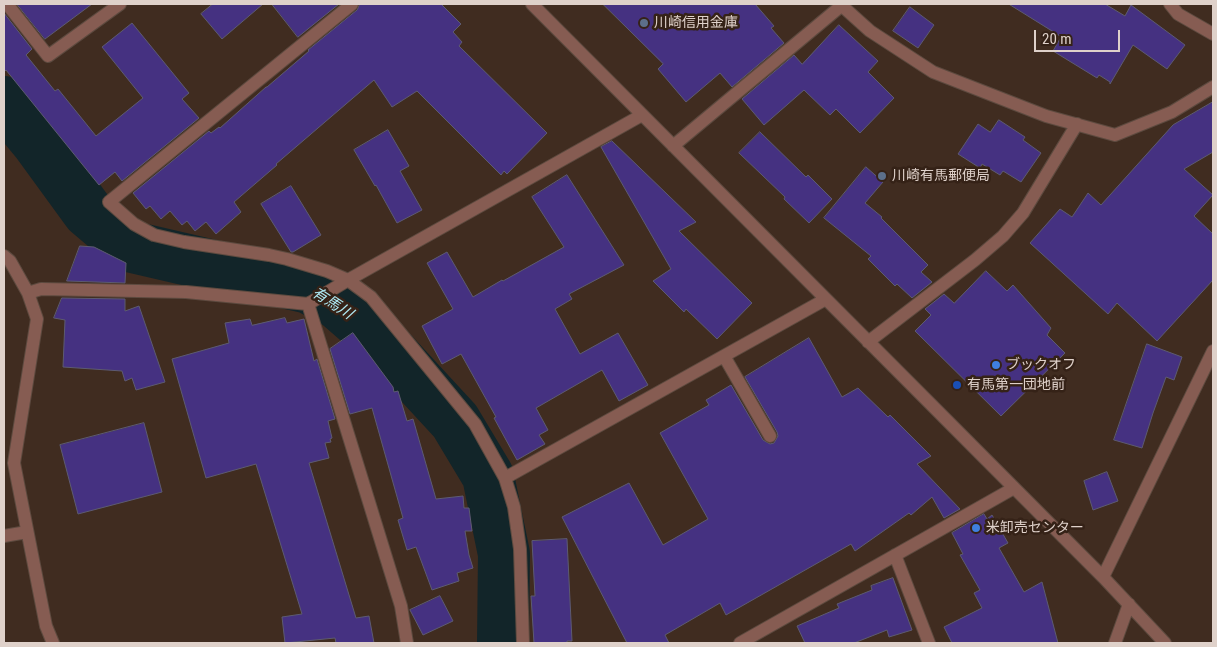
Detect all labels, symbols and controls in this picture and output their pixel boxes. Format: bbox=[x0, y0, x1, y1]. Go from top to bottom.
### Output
place label: 川崎信用金庫 bbox=[654, 15, 738, 31]
marker: 川崎信用金庫 bbox=[638, 17, 650, 29]
scale bar bbox=[1037, 20, 1123, 52]
text: 20 m bbox=[1042, 30, 1072, 48]
place label: 川崎有馬郵便局 bbox=[892, 168, 990, 184]
marker: 川崎有馬郵便局 bbox=[876, 170, 888, 182]
water label: 有馬川 bbox=[308, 284, 356, 324]
place label: ブックオフ bbox=[1006, 357, 1076, 373]
marker: ブックオフ bbox=[990, 359, 1002, 371]
place label: 有馬第一団地前 bbox=[967, 377, 1065, 393]
marker: 有馬第一団地前 bbox=[951, 379, 963, 391]
place label: 米卸売センター bbox=[986, 520, 1084, 536]
marker: 米卸売センター bbox=[970, 522, 982, 534]

